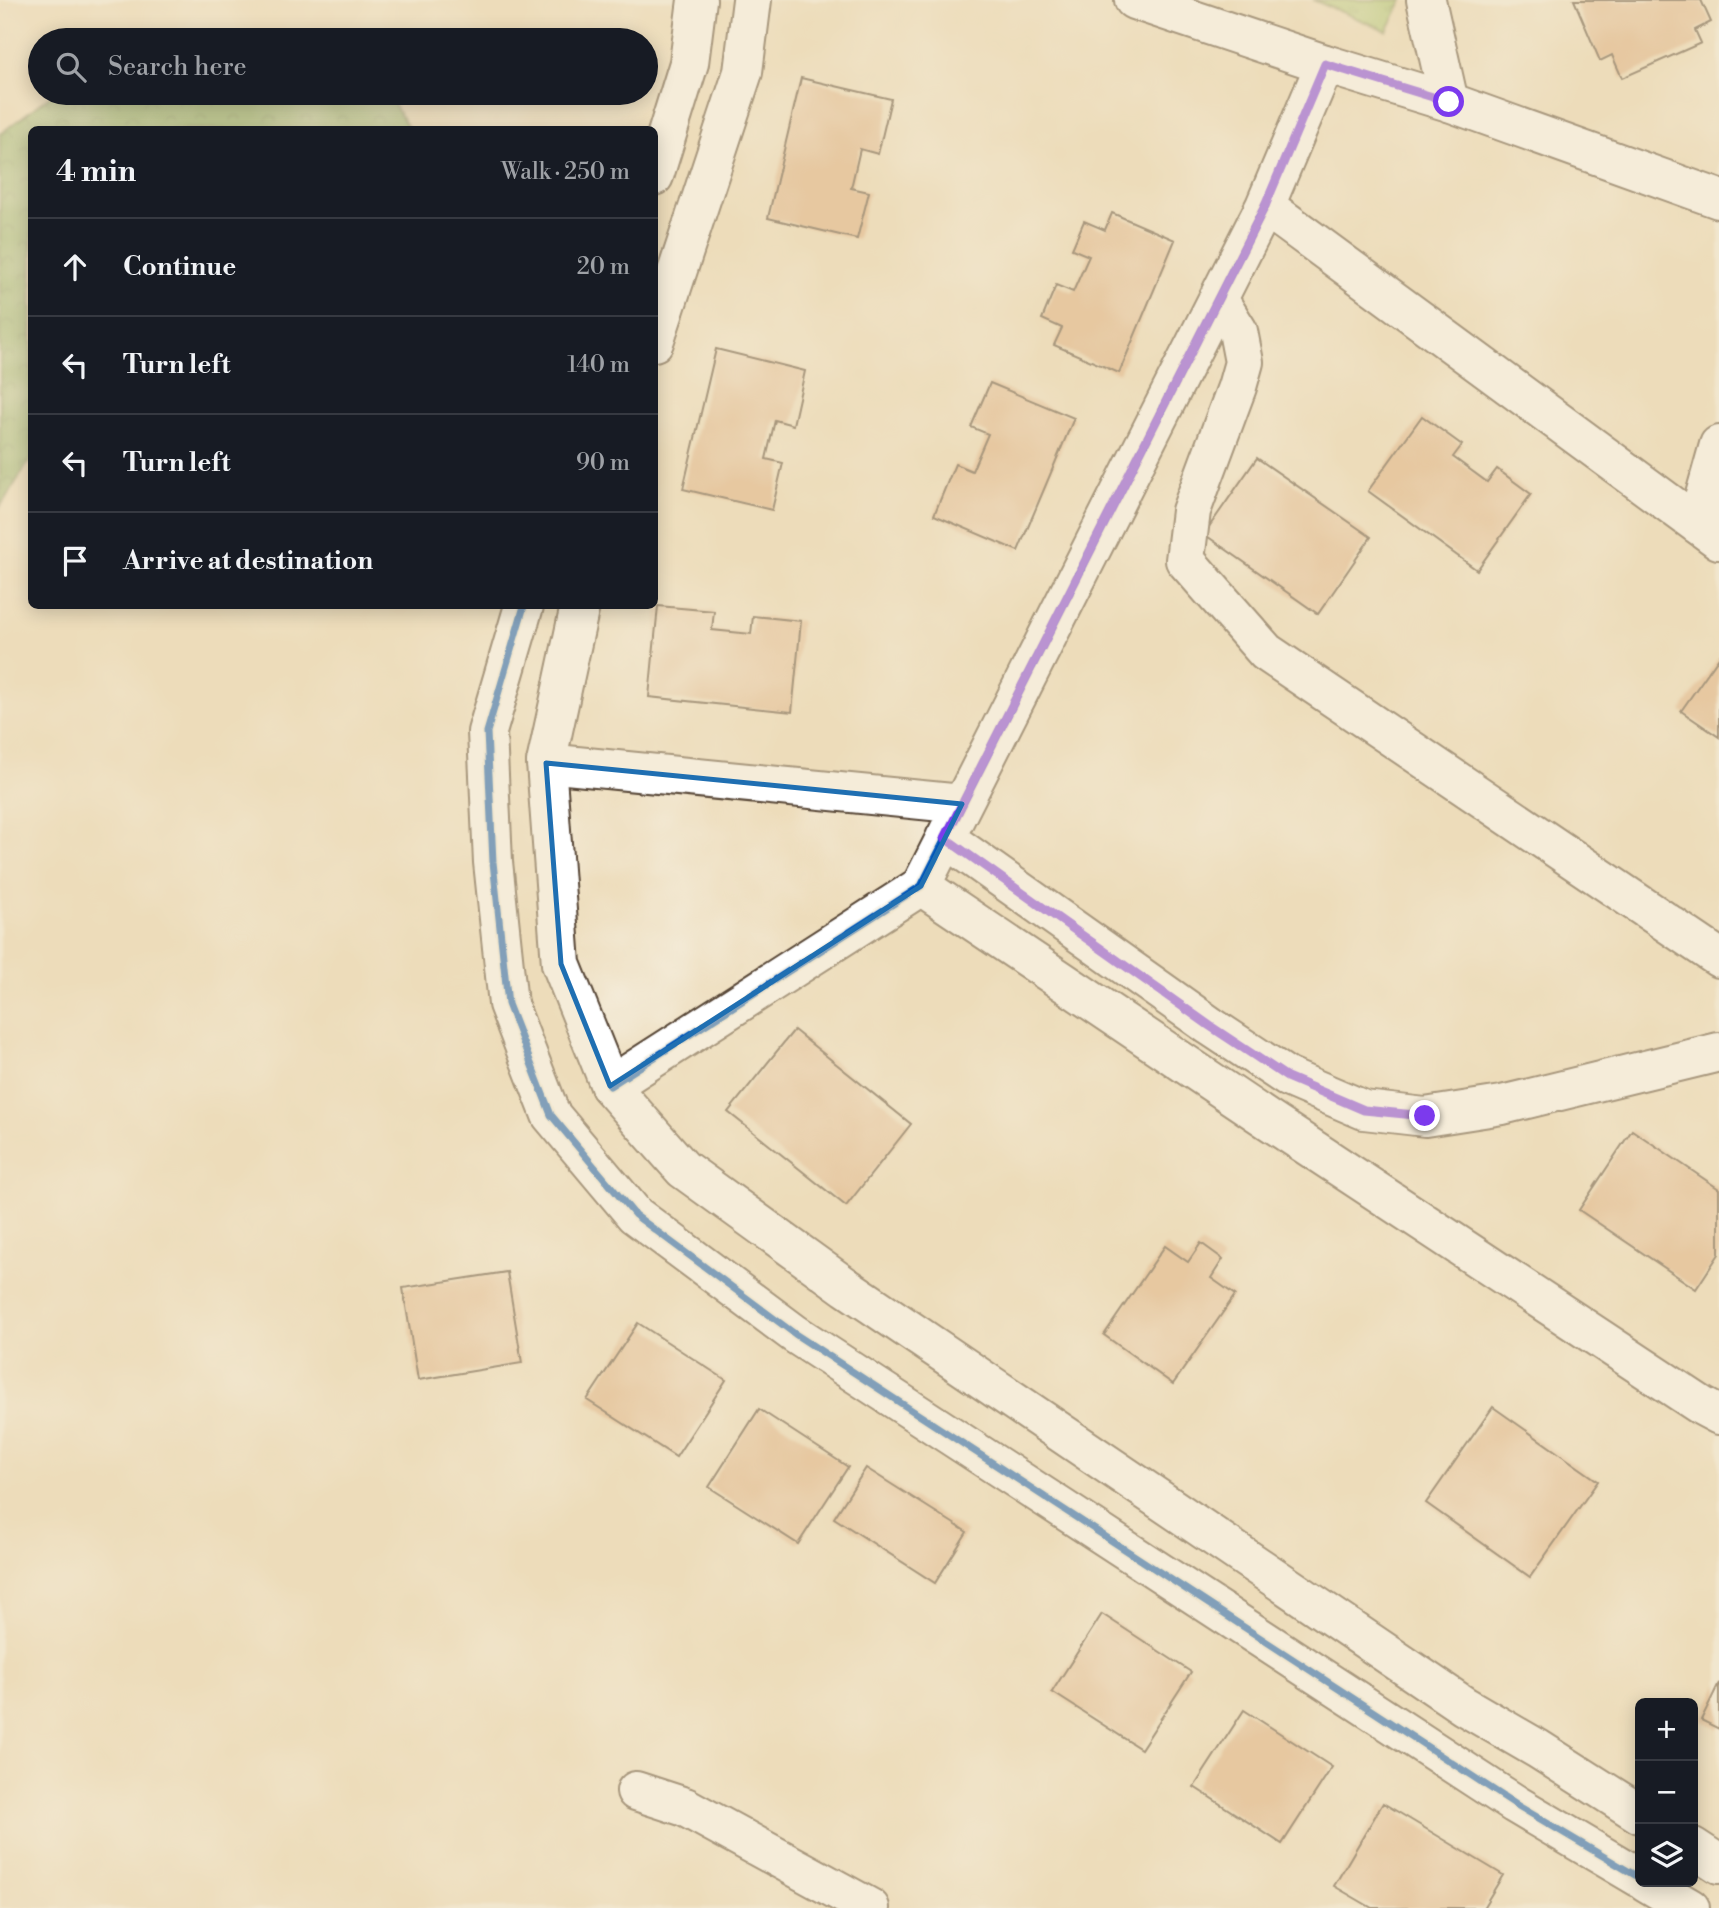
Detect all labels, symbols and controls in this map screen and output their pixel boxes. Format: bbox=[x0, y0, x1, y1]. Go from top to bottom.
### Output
search box bbox=[28, 28, 658, 105]
icon: search bbox=[52, 48, 90, 86]
text: Search here bbox=[108, 51, 247, 83]
route start bbox=[1433, 86, 1464, 117]
text: 4 min bbox=[56, 153, 136, 191]
text: Walk · 250 m bbox=[501, 158, 630, 186]
icon: ahead bbox=[56, 248, 94, 286]
text: Continue bbox=[123, 251, 236, 283]
text: 20 m bbox=[577, 253, 630, 281]
icon: left bbox=[56, 346, 94, 384]
text: Turn left bbox=[123, 349, 231, 381]
text: 140 m bbox=[567, 351, 630, 379]
icon: left bbox=[56, 444, 94, 482]
text: Turn left bbox=[123, 447, 231, 479]
text: 90 m bbox=[576, 449, 630, 477]
icon: arrive bbox=[56, 542, 94, 580]
text: Arrive at destination bbox=[123, 545, 373, 577]
route end bbox=[1409, 1100, 1440, 1131]
map controls bbox=[1635, 1698, 1698, 1887]
button: + bbox=[1635, 1698, 1698, 1761]
button: − bbox=[1635, 1761, 1698, 1824]
button: layers bbox=[1635, 1824, 1698, 1887]

